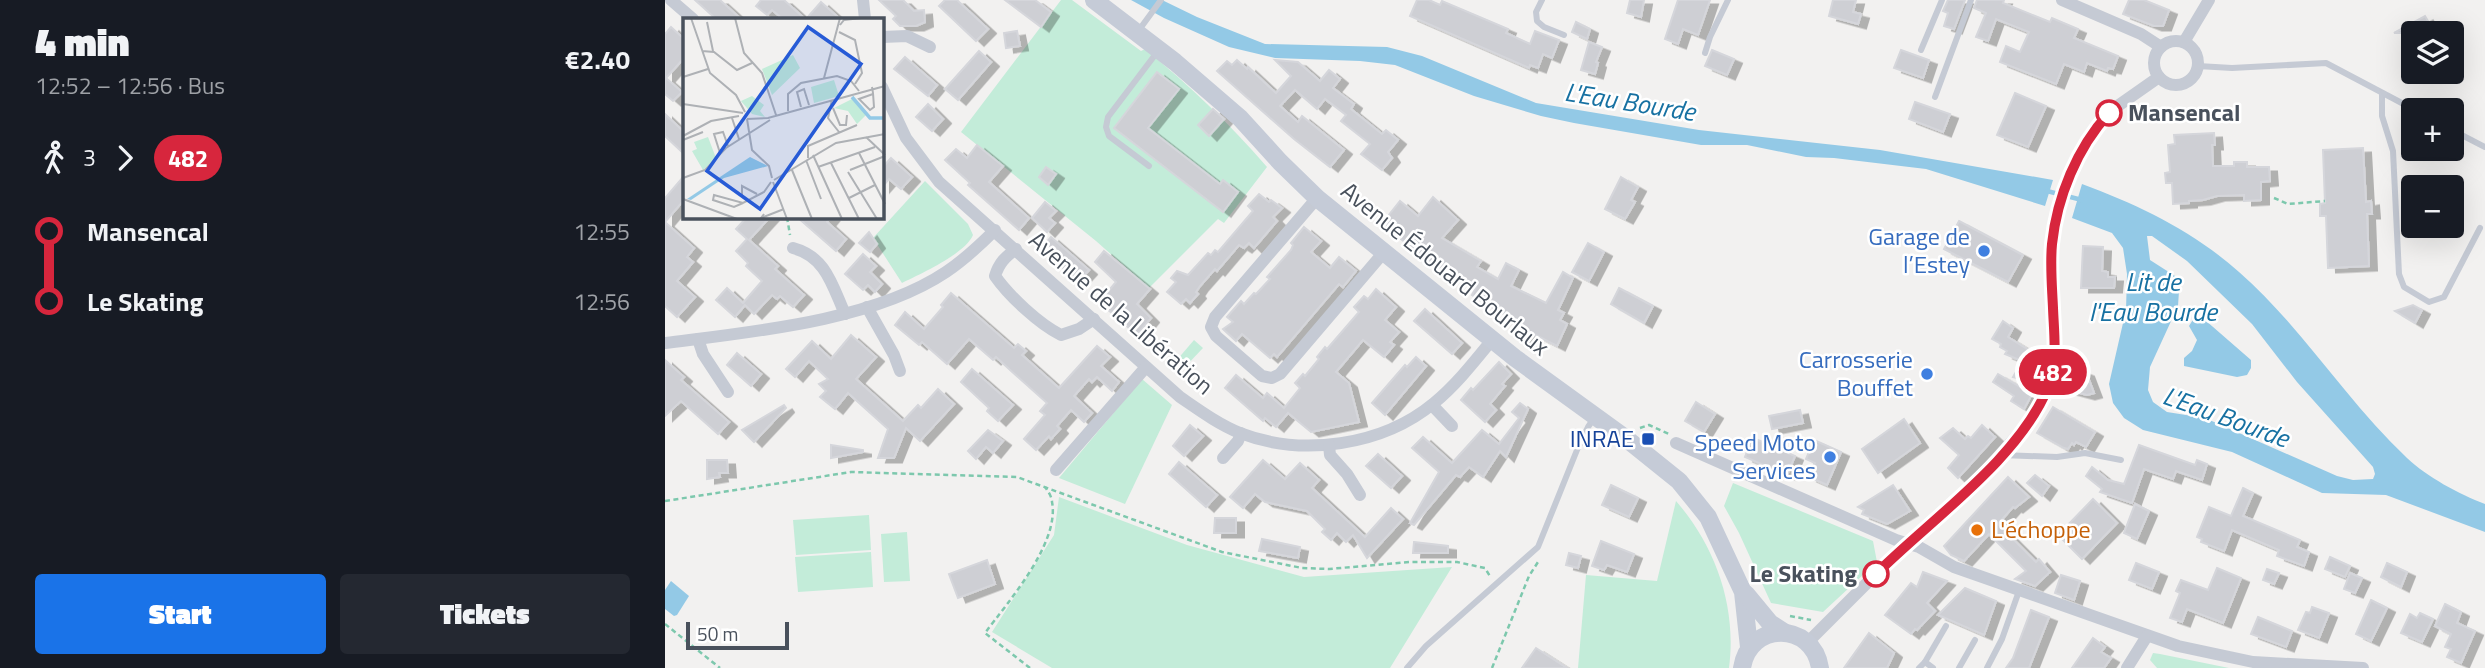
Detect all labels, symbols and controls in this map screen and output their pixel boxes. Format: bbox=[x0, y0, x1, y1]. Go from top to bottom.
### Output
text: 4 min bbox=[35, 13, 129, 71]
inset map bbox=[683, 18, 884, 219]
map controls bbox=[2401, 21, 2464, 238]
button: layers bbox=[2401, 21, 2464, 84]
text: €2.40 bbox=[565, 40, 630, 79]
text: 12:52 – 12:56 · Bus bbox=[35, 68, 225, 103]
water label: L'Eau Bourde bbox=[1562, 72, 1700, 131]
place label: Mansencal bbox=[2128, 94, 2240, 130]
button: + bbox=[2401, 98, 2464, 161]
marker: Mansencal bbox=[2096, 100, 2122, 126]
icon: walk bbox=[35, 139, 73, 177]
icon: forward bbox=[106, 139, 144, 177]
text: 3 bbox=[83, 140, 96, 175]
text: 482 bbox=[168, 140, 208, 176]
street label: Avenue Édouard Bourlaux bbox=[1334, 173, 1558, 364]
button: − bbox=[2401, 175, 2464, 238]
text: Mansencal bbox=[87, 212, 209, 251]
text: 12:55 bbox=[573, 214, 630, 249]
place label: Garage de l’Estey bbox=[1868, 218, 1970, 282]
street label: Avenue de la Libération bbox=[1021, 222, 1222, 403]
marker: Garage de l’Estey bbox=[1976, 243, 1992, 259]
water label: Lit de l'Eau Bourde bbox=[2089, 262, 2219, 331]
text: Le Skating bbox=[87, 282, 204, 321]
text: 12:56 bbox=[573, 284, 630, 319]
place label: Carrosserie Bouffet bbox=[1799, 341, 1914, 405]
line badge: 482 bbox=[2013, 349, 2093, 395]
text: 482 bbox=[2033, 354, 2073, 390]
marker: Carrosserie Bouffet bbox=[1919, 366, 1935, 382]
water label: L'Eau Bourde bbox=[2158, 376, 2297, 458]
place label: INRAE bbox=[1570, 420, 1634, 456]
place label: Speed Moto Services bbox=[1694, 424, 1816, 488]
marker: INRAE bbox=[1640, 431, 1656, 447]
marker: Speed Moto Services bbox=[1822, 449, 1838, 465]
place label: L'échoppe bbox=[1991, 511, 2091, 547]
marker: L'échoppe bbox=[1969, 522, 1985, 538]
place label: Le Skating bbox=[1749, 555, 1857, 591]
marker: Le Skating bbox=[1863, 561, 1889, 587]
button: Start bbox=[35, 574, 326, 654]
button: Tickets bbox=[340, 574, 630, 654]
scale bar bbox=[686, 619, 789, 651]
text: 50 m bbox=[697, 619, 738, 648]

